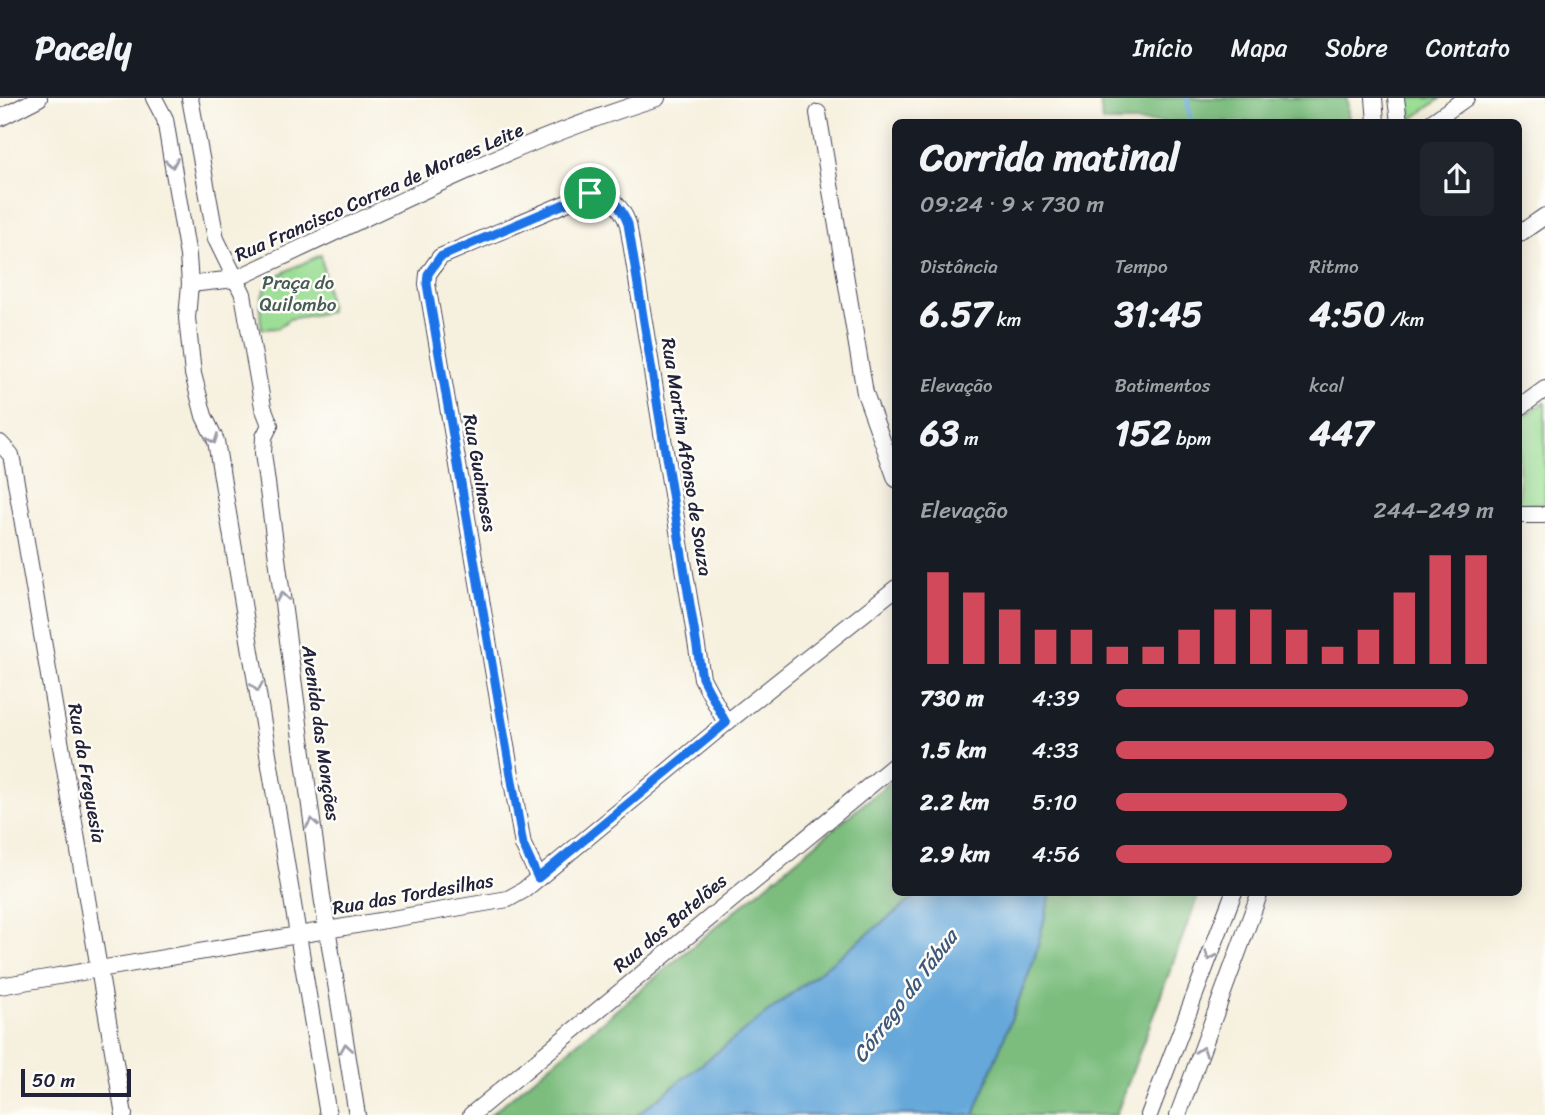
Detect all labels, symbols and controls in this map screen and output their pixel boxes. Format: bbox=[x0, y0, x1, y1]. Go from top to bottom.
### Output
text: Pacely bbox=[35, 19, 131, 77]
text: Início bbox=[1133, 27, 1193, 69]
text: Mapa bbox=[1231, 27, 1287, 69]
text: Sobre bbox=[1325, 27, 1388, 69]
text: Contato bbox=[1426, 27, 1510, 69]
street label: Rua Francisco Correa de Moraes Leite bbox=[229, 113, 529, 271]
text: Corrida matinal bbox=[920, 124, 1180, 191]
button: share bbox=[1420, 142, 1494, 216]
one-way arrow bbox=[164, 157, 179, 168]
pin bbox=[560, 163, 620, 223]
icon: arrive bbox=[571, 174, 609, 212]
text: 09:24 · 9 × 730 m bbox=[920, 184, 1104, 225]
text: Distância bbox=[920, 250, 998, 283]
text: Tempo bbox=[1115, 250, 1168, 283]
text: Ritmo bbox=[1309, 250, 1359, 283]
park label: Praça do Quilombo bbox=[260, 266, 337, 321]
text: 6.57 bbox=[920, 283, 992, 345]
text: 31:45 bbox=[1115, 283, 1203, 345]
text: 4:50 bbox=[1309, 283, 1385, 345]
text: km bbox=[992, 303, 1021, 336]
text: /km bbox=[1385, 303, 1424, 336]
street label: Rua Martim Afonso de Souza bbox=[652, 335, 722, 579]
text: Elevação bbox=[920, 369, 993, 402]
text: Batimentos bbox=[1115, 369, 1211, 402]
text: kcal bbox=[1309, 369, 1344, 402]
text: 63 bbox=[920, 402, 959, 464]
text: 152 bbox=[1115, 402, 1171, 464]
text: 447 bbox=[1309, 402, 1373, 464]
street label: Rua Guainases bbox=[453, 412, 507, 535]
text: m bbox=[959, 422, 979, 455]
text: bpm bbox=[1171, 422, 1211, 455]
one-way arrow bbox=[205, 432, 219, 444]
text: Elevação bbox=[920, 490, 1008, 531]
text: 244–249 m bbox=[1374, 490, 1494, 531]
one-way arrow bbox=[275, 591, 290, 603]
street label: Avenida das Monções bbox=[292, 642, 350, 823]
text: 730 m bbox=[920, 678, 984, 719]
text: 4:39 bbox=[1032, 678, 1080, 719]
one-way arrow bbox=[249, 681, 264, 692]
street label: Rua da Freguesia bbox=[59, 701, 116, 846]
text: 1.5 km bbox=[920, 730, 987, 771]
text: 4:33 bbox=[1032, 730, 1079, 771]
text: 2.2 km bbox=[920, 782, 989, 823]
text: 5:10 bbox=[1032, 782, 1077, 823]
one-way arrow bbox=[305, 817, 320, 828]
text: 2.9 km bbox=[920, 834, 990, 875]
text: 4:56 bbox=[1032, 834, 1080, 875]
street label: Rua das Tordesilhas bbox=[330, 864, 496, 924]
street label: Rua dos Batelões bbox=[605, 865, 735, 981]
water label: Córrego da Tábua bbox=[842, 919, 969, 1071]
one-way arrow bbox=[1204, 950, 1218, 962]
one-way arrow bbox=[339, 1042, 354, 1053]
one-way arrow bbox=[1194, 1046, 1208, 1058]
text: 50 m bbox=[32, 1064, 75, 1097]
scale bar bbox=[21, 1066, 131, 1098]

